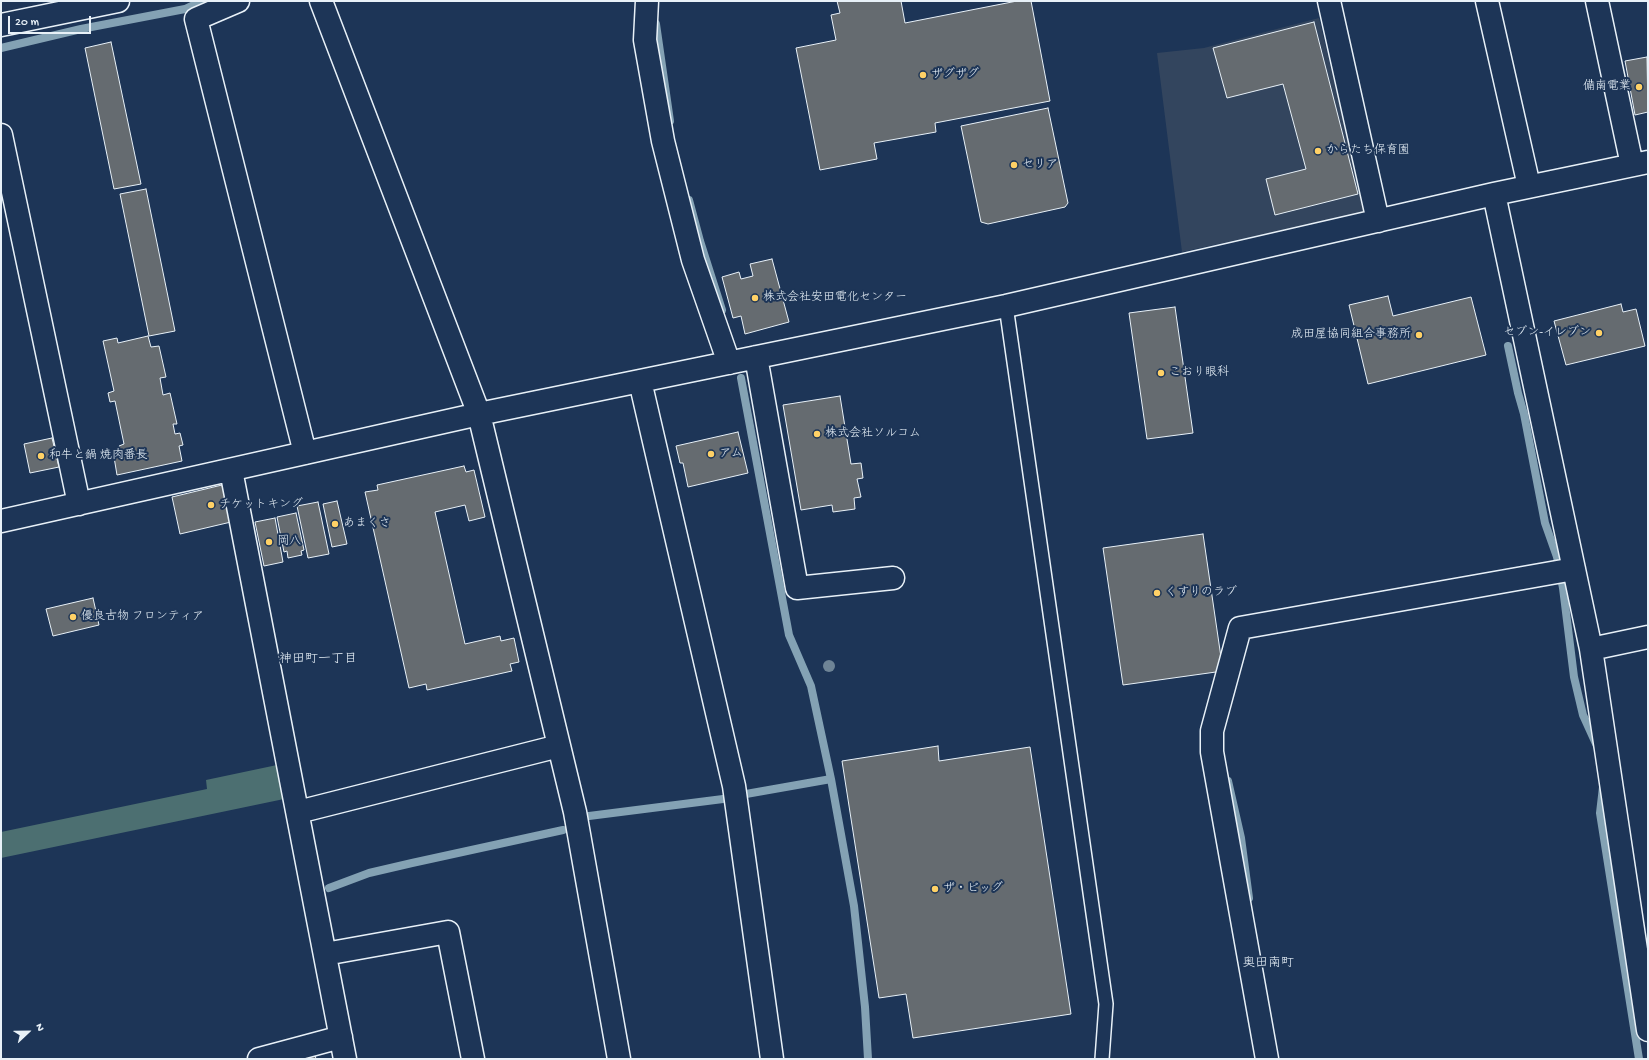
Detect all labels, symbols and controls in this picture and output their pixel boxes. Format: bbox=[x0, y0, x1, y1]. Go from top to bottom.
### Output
scale bar bbox=[10, 8, 93, 34]
text: 20 m bbox=[15, 16, 39, 30]
place label: ザグザグ bbox=[931, 68, 979, 82]
marker: ザグザグ bbox=[918, 70, 928, 80]
place label: 備南電業 bbox=[1583, 80, 1631, 94]
marker: 備南電業 bbox=[1634, 82, 1644, 92]
place label: からたち保育園 bbox=[1326, 144, 1410, 158]
marker: からたち保育園 bbox=[1313, 146, 1323, 156]
place label: セリア bbox=[1022, 158, 1058, 172]
marker: セリア bbox=[1009, 160, 1019, 170]
place label: 株式会社安田電化センター bbox=[763, 291, 907, 305]
marker: 株式会社安田電化センター bbox=[750, 293, 760, 303]
place label: セブン-イレブン bbox=[1503, 326, 1591, 340]
place label: 成田屋協同組合事務所 bbox=[1291, 328, 1411, 342]
marker: セブン-イレブン bbox=[1594, 328, 1604, 338]
marker: 成田屋協同組合事務所 bbox=[1414, 330, 1424, 340]
place label: こおり眼科 bbox=[1169, 366, 1229, 380]
marker: こおり眼科 bbox=[1156, 368, 1166, 378]
place label: 株式会社ソルコム bbox=[825, 427, 921, 441]
marker: 株式会社ソルコム bbox=[812, 429, 822, 439]
place label: アム bbox=[719, 447, 743, 461]
place label: 和牛と鍋 焼肉番長 bbox=[49, 449, 148, 463]
marker: アム bbox=[706, 449, 716, 459]
marker: 和牛と鍋 焼肉番長 bbox=[36, 451, 46, 461]
place label: チケットキング bbox=[219, 498, 303, 512]
marker: チケットキング bbox=[206, 500, 216, 510]
place label: あまくさ bbox=[343, 517, 391, 531]
marker: あまくさ bbox=[330, 519, 340, 529]
place label: 岡八 bbox=[277, 535, 301, 549]
marker: 岡八 bbox=[264, 537, 274, 547]
place label: くすりのラブ bbox=[1165, 586, 1237, 600]
marker: くすりのラブ bbox=[1152, 588, 1162, 598]
place label: 優良古物 フロンティア bbox=[81, 610, 204, 624]
marker: 優良古物 フロンティア bbox=[68, 612, 78, 622]
district label: 神田町一丁目 bbox=[279, 652, 357, 668]
place label: ザ・ビッグ bbox=[943, 882, 1003, 896]
marker: ザ・ビッグ bbox=[930, 884, 940, 894]
district label: 奥田南町 bbox=[1242, 956, 1294, 972]
north arrow bbox=[8, 1012, 48, 1052]
text: N bbox=[32, 1022, 46, 1033]

